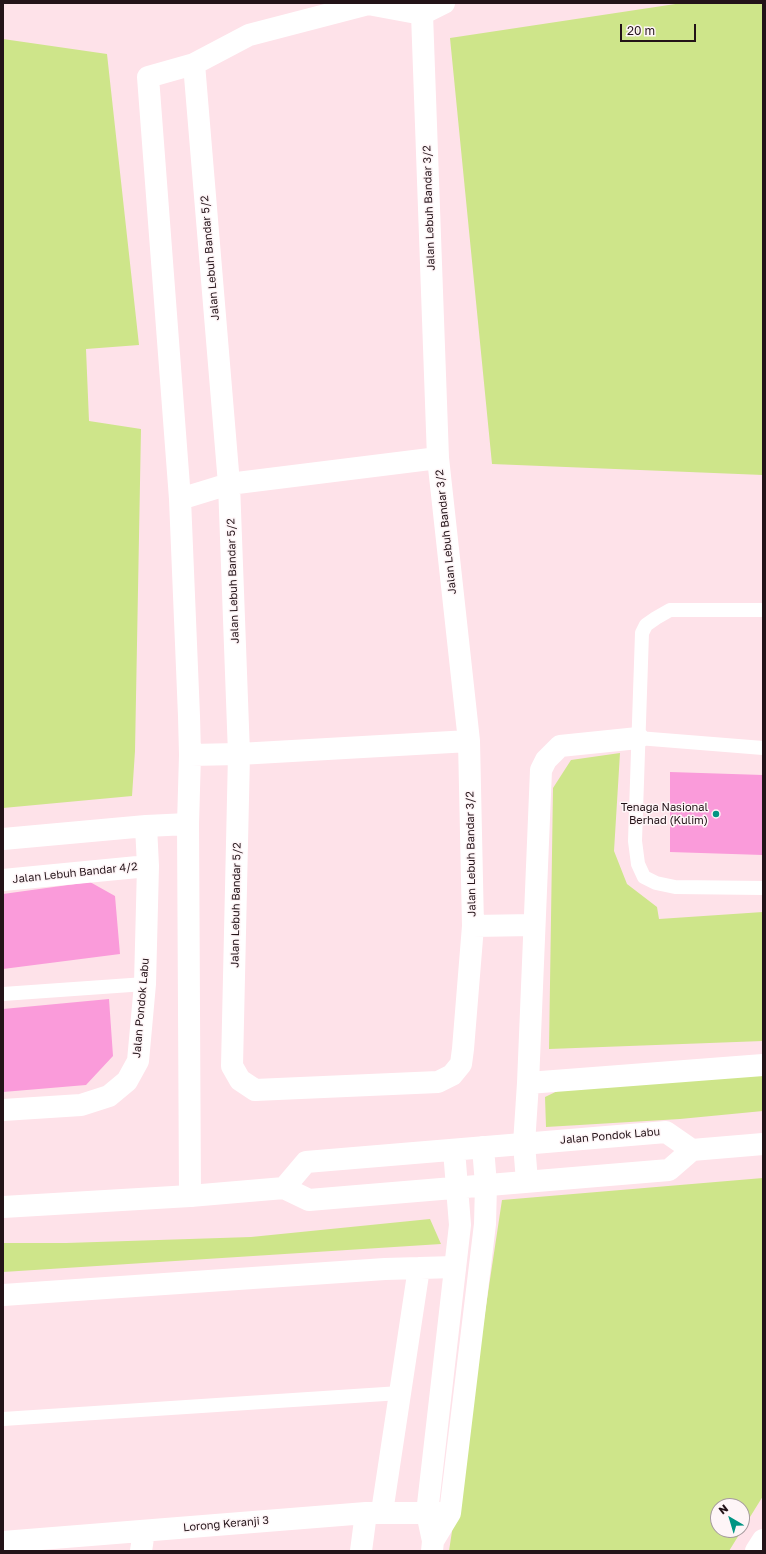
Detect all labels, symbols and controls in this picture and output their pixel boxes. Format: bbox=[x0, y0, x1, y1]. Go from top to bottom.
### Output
scale bar bbox=[622, 16, 698, 42]
text: 20 m bbox=[627, 23, 655, 38]
street label: Jalan Lebuh Bandar 3/2 bbox=[420, 145, 438, 271]
street label: Jalan Lebuh Bandar 5/2 bbox=[198, 195, 222, 321]
street label: Jalan Lebuh Bandar 3/2 bbox=[433, 469, 459, 595]
street label: Jalan Lebuh Bandar 5/2 bbox=[224, 518, 242, 644]
street label: Jalan Lebuh Bandar 3/2 bbox=[463, 791, 479, 917]
place label: Tenaga Nasional Berhad (Kulim) bbox=[621, 801, 708, 827]
marker: Tenaga Nasional Berhad (Kulim) bbox=[711, 809, 721, 819]
street label: Jalan Lebuh Bandar 5/2 bbox=[228, 842, 244, 968]
street label: Jalan Lebuh Bandar 4/2 bbox=[12, 860, 138, 886]
street label: Jalan Pondok Labu bbox=[130, 957, 152, 1059]
street label: Jalan Pondok Labu bbox=[559, 1125, 661, 1147]
north arrow bbox=[710, 1498, 750, 1538]
text: N bbox=[716, 1501, 730, 1517]
street label: Lorong Keranji 3 bbox=[183, 1514, 269, 1534]

